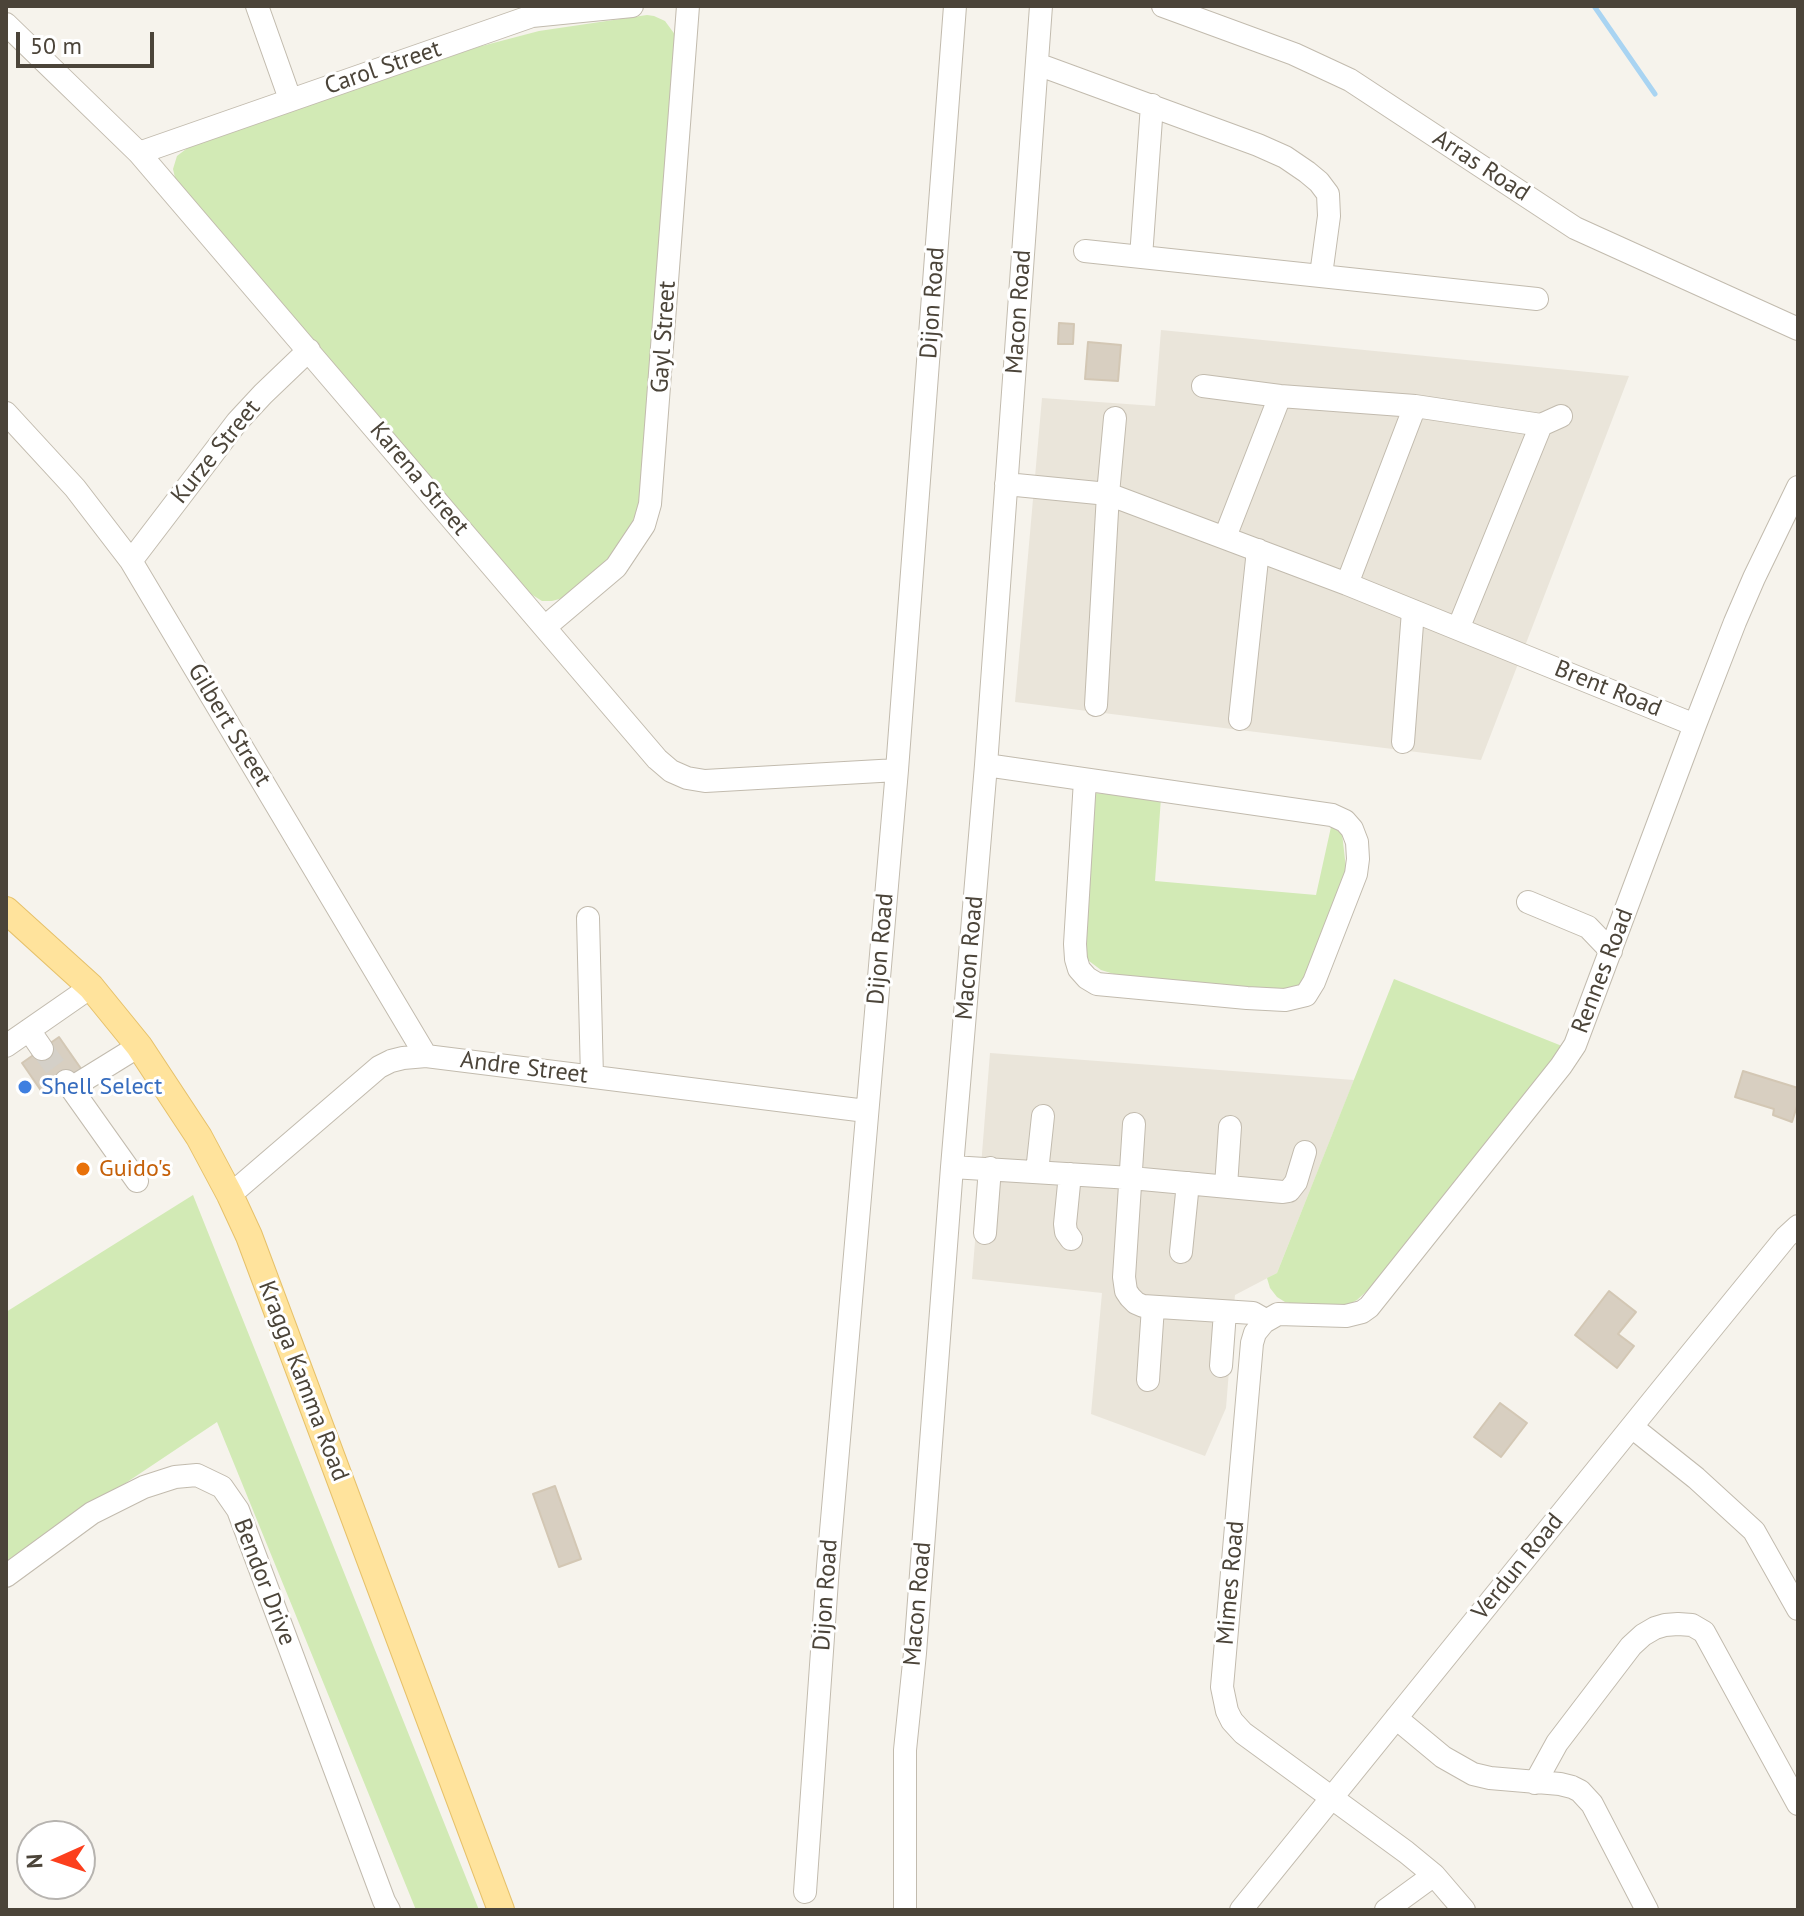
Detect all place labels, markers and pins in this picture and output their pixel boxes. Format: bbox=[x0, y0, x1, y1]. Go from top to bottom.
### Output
place label: Shell Select bbox=[41, 1073, 162, 1101]
marker: Shell Select bbox=[16, 1078, 34, 1096]
place label: Guido's bbox=[99, 1155, 171, 1183]
marker: Guido's bbox=[74, 1160, 92, 1178]

